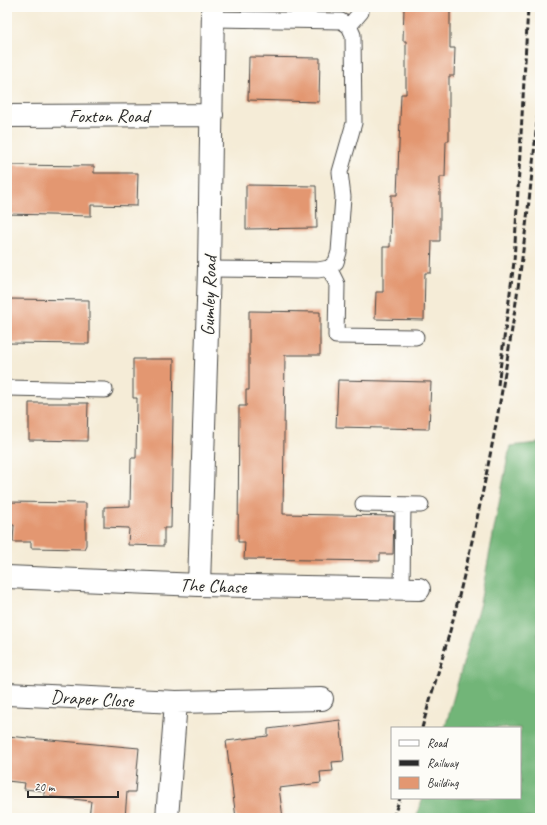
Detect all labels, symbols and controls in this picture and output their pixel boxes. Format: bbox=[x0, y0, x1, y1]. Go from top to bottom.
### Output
street label: Foxton Road bbox=[69, 104, 153, 128]
street label: Gumley Road bbox=[196, 252, 223, 336]
street label: The Chase bbox=[179, 573, 249, 599]
street label: Draper Close bbox=[50, 685, 136, 713]
legend bbox=[391, 727, 521, 799]
text: Road bbox=[427, 735, 449, 751]
text: Railway bbox=[427, 755, 459, 771]
scale bar bbox=[28, 773, 118, 799]
text: Building bbox=[427, 775, 459, 791]
text: 20 m bbox=[34, 779, 56, 795]

